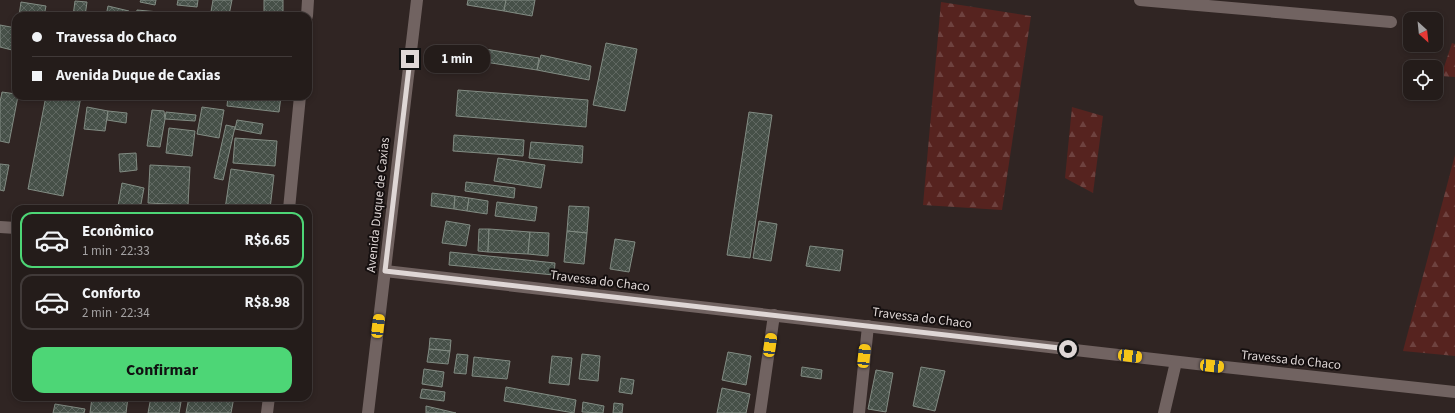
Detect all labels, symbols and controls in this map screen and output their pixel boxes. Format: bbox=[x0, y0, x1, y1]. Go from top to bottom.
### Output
north arrow bbox=[1403, 12, 1443, 52]
map controls bbox=[1403, 12, 1443, 100]
text: Travessa do Chaco bbox=[56, 27, 177, 48]
callout: 1 min bbox=[424, 45, 490, 73]
route end bbox=[401, 50, 419, 68]
text: 1 min bbox=[441, 50, 473, 68]
button: locate bbox=[1403, 60, 1443, 100]
text: Avenida Duque de Caxias bbox=[56, 65, 220, 86]
street label: Avenida Duque de Caxias bbox=[362, 136, 394, 273]
text: Econômico bbox=[82, 221, 154, 242]
icon: car bbox=[34, 222, 70, 258]
text: R$6.65 bbox=[245, 230, 290, 251]
text: 1 min · 22:33 bbox=[82, 242, 150, 260]
street label: Travessa do Chaco bbox=[549, 266, 651, 296]
text: Conforto bbox=[82, 283, 141, 304]
icon: car bbox=[34, 284, 70, 320]
text: R$8.98 bbox=[245, 292, 290, 313]
street label: Travessa do Chaco bbox=[871, 303, 973, 333]
text: 2 min · 22:34 bbox=[82, 304, 150, 322]
car bbox=[371, 313, 385, 339]
car bbox=[762, 332, 778, 358]
route start bbox=[1059, 340, 1077, 358]
car bbox=[857, 343, 871, 369]
street label: Travessa do Chaco bbox=[1240, 346, 1342, 374]
button: Confirmar bbox=[32, 347, 292, 393]
car bbox=[1117, 349, 1143, 363]
car bbox=[1199, 359, 1225, 373]

